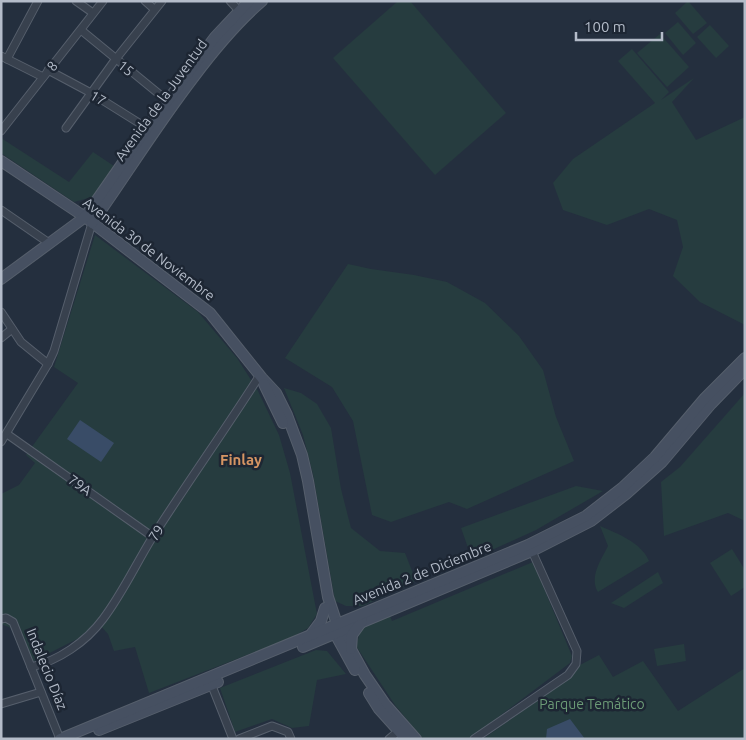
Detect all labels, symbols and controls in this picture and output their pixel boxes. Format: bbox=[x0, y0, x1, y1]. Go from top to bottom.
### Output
scale bar bbox=[576, 10, 662, 42]
text: 100 m bbox=[584, 18, 626, 35]
street label: Avenida de la Juventud bbox=[112, 36, 210, 164]
street label: 15 bbox=[115, 57, 137, 79]
street label: 8 bbox=[43, 58, 61, 74]
street label: 17 bbox=[87, 87, 109, 109]
street label: Avenida 30 de Noviembre bbox=[80, 194, 218, 304]
district label: Finlay bbox=[220, 451, 262, 468]
street label: 79A bbox=[65, 471, 95, 499]
street label: 79 bbox=[145, 522, 167, 544]
street label: Avenida 2 de Diciembre bbox=[350, 538, 494, 608]
street label: Indalecio Díaz bbox=[23, 626, 71, 712]
park label: Parque Temático bbox=[539, 696, 645, 712]

